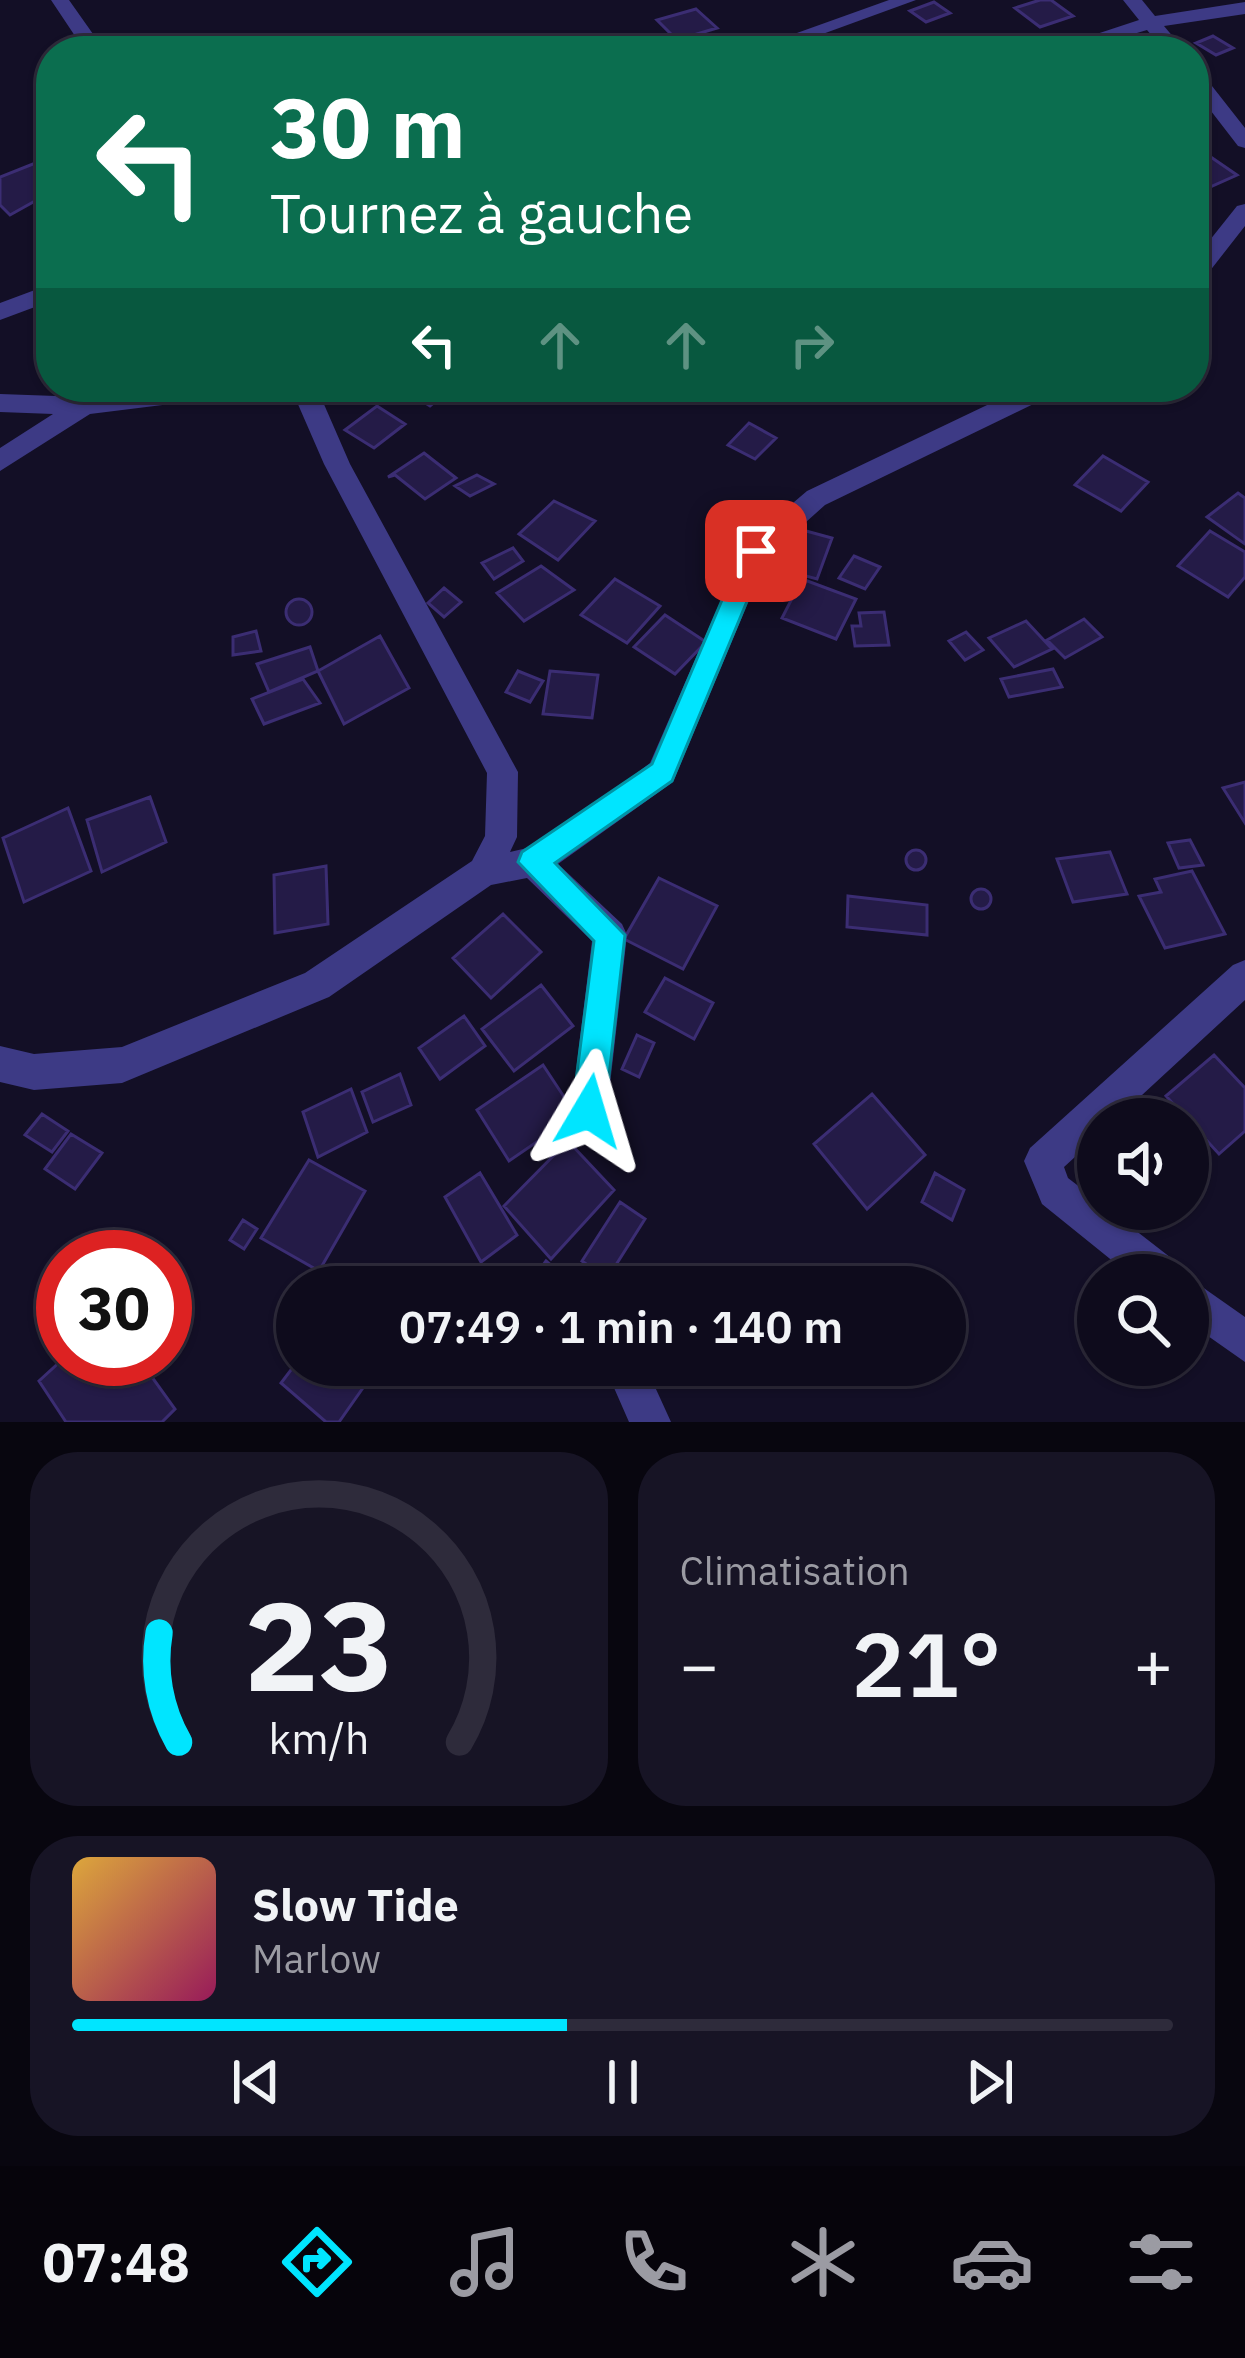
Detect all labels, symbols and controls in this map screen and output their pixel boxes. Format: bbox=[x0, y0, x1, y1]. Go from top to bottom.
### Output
text: 30 m bbox=[270, 72, 466, 181]
icon: left bbox=[72, 84, 228, 240]
text: Tournez à gauche bbox=[270, 178, 693, 248]
icon: left bbox=[401, 312, 467, 378]
icon: ahead bbox=[527, 312, 593, 378]
icon: ahead bbox=[653, 312, 719, 378]
icon: right bbox=[779, 312, 845, 378]
pin bbox=[705, 500, 807, 602]
icon: arrive bbox=[723, 518, 789, 584]
position arrow bbox=[526, 1048, 652, 1174]
map controls bbox=[1077, 1098, 1209, 1386]
button: sound bbox=[1077, 1098, 1209, 1230]
speed limit sign: 30 bbox=[36, 1230, 192, 1386]
button: search bbox=[1077, 1254, 1209, 1386]
text: 07:49 · 1 min · 140 m bbox=[399, 1297, 843, 1355]
text: Climatisation bbox=[680, 1545, 910, 1596]
text: 23 bbox=[244, 1563, 394, 1725]
text: 21° bbox=[851, 1605, 1001, 1722]
text: − bbox=[680, 1621, 719, 1707]
text: + bbox=[1133, 1621, 1173, 1707]
text: km/h bbox=[268, 1710, 369, 1766]
text: Slow Tide bbox=[252, 1875, 459, 1933]
text: Marlow bbox=[252, 1933, 381, 1984]
icon: previous bbox=[223, 2049, 289, 2115]
icon: pause bbox=[590, 2049, 656, 2115]
icon: next bbox=[957, 2049, 1023, 2115]
icon: directions bbox=[275, 2220, 359, 2304]
icon: music bbox=[443, 2220, 527, 2304]
icon: phone bbox=[612, 2220, 696, 2304]
icon: climate bbox=[781, 2220, 865, 2304]
icon: car bbox=[950, 2220, 1034, 2304]
icon: filters bbox=[1119, 2220, 1203, 2304]
text: 07:48 bbox=[42, 2227, 190, 2297]

